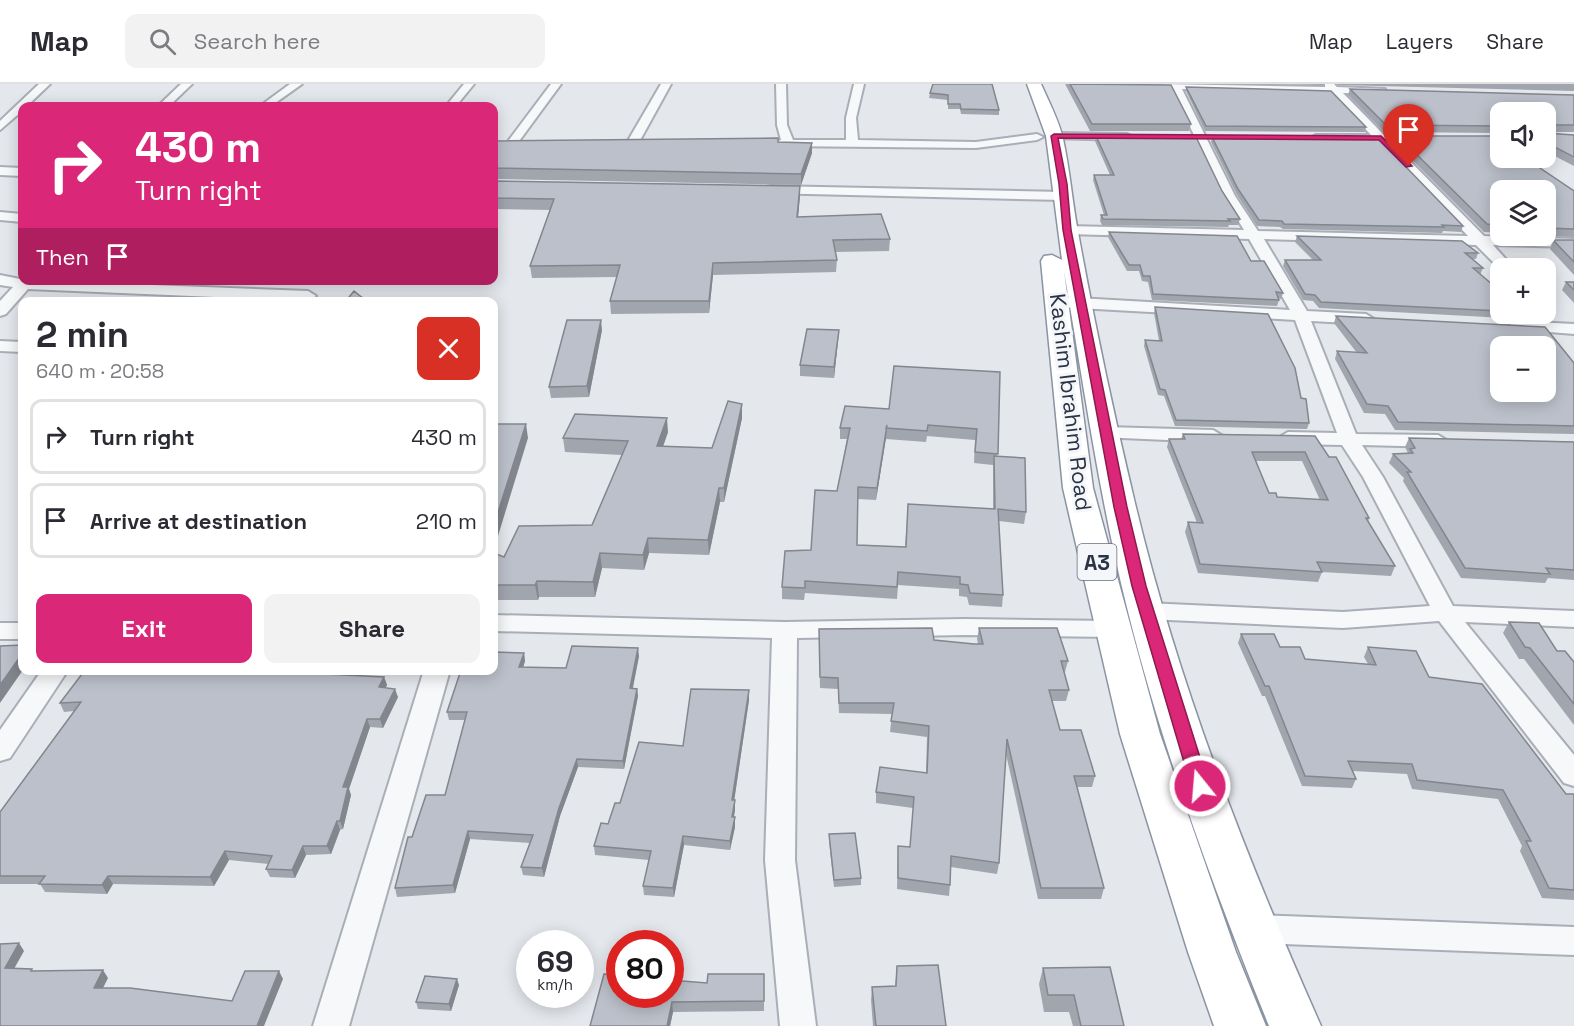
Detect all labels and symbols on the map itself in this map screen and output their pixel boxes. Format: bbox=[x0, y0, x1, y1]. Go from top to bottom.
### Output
pin bbox=[1383, 104, 1434, 166]
street label: Kashim Ibrahim Road bbox=[1044, 292, 1098, 512]
road number: A3 bbox=[1078, 544, 1116, 580]
position arrow bbox=[1168, 754, 1232, 818]
speed limit sign: 80 bbox=[606, 930, 684, 1008]

